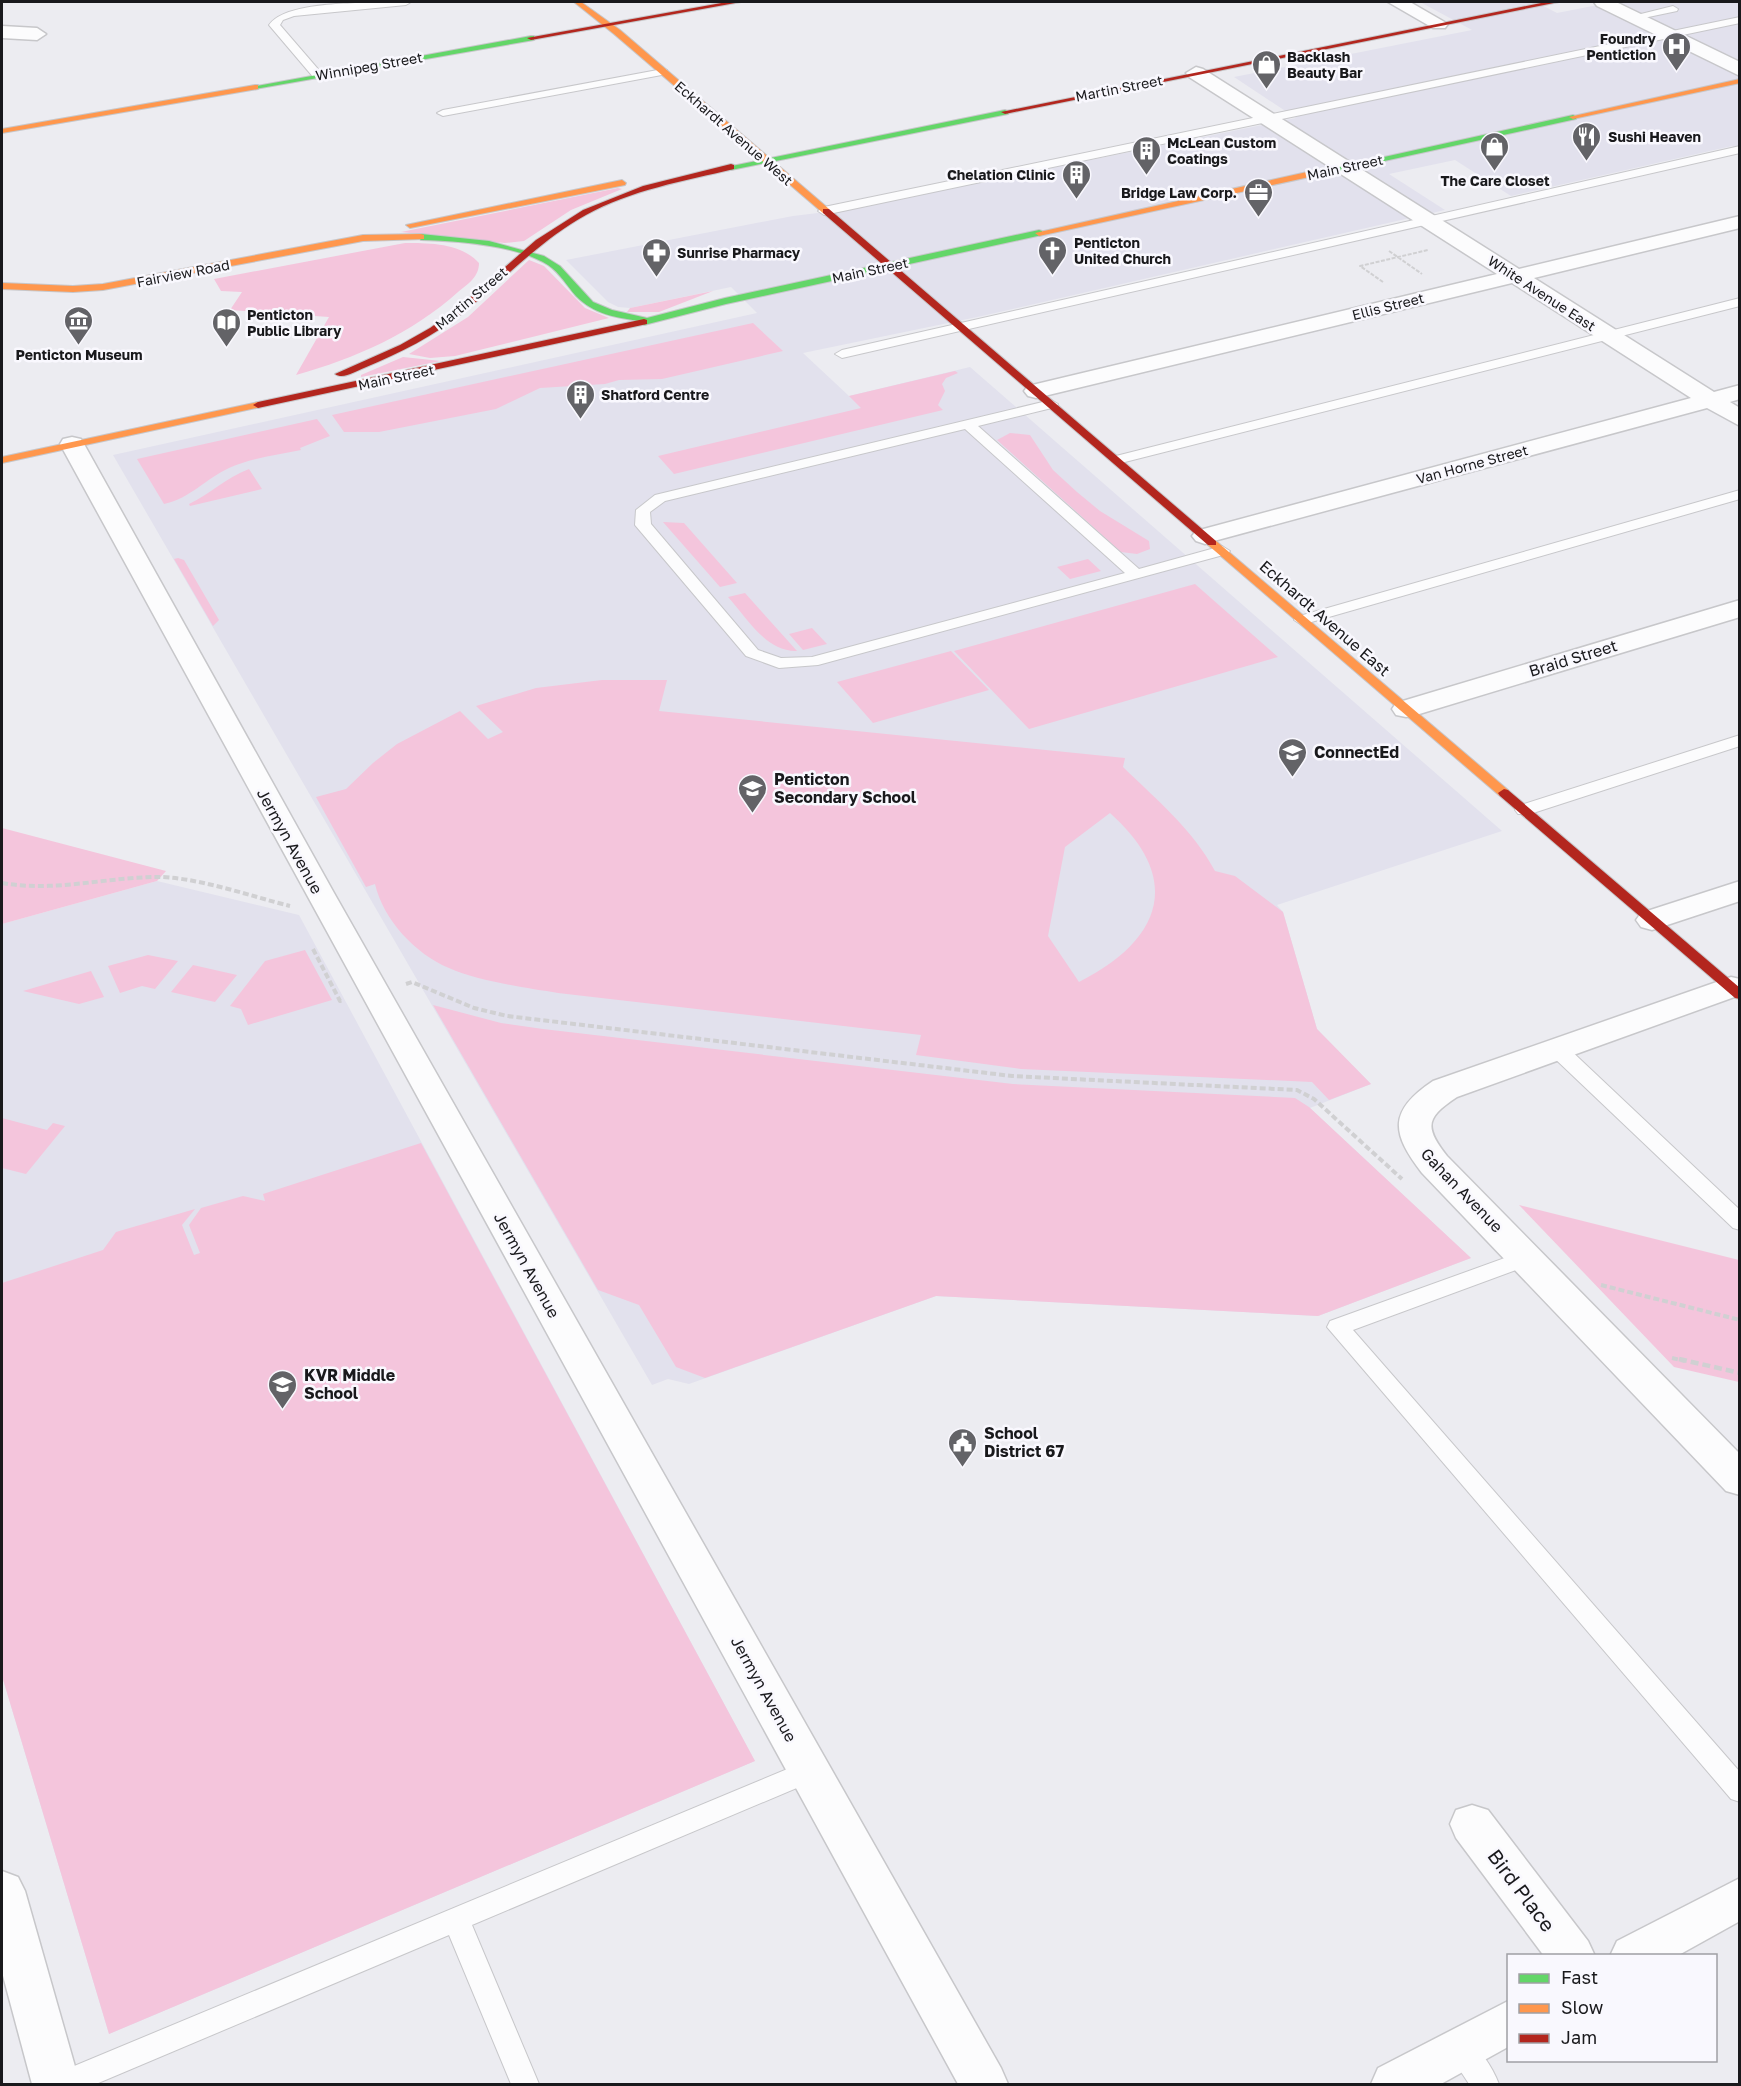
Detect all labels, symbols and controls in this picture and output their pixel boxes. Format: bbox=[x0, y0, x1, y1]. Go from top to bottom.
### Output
place label: Foundry Pentiction bbox=[1586, 30, 1657, 63]
hospital icon: Foundry Pentiction bbox=[1661, 30, 1693, 72]
street label: Winnipeg Street bbox=[314, 48, 424, 84]
shop icon: Backlash Beauty Bar bbox=[1250, 48, 1282, 90]
place label: Backlash Beauty Bar bbox=[1287, 48, 1363, 81]
street label: Martin Street bbox=[1074, 71, 1164, 105]
street label: Eckhardt Avenue West bbox=[672, 77, 796, 189]
restaurant icon: Sushi Heaven bbox=[1571, 120, 1603, 162]
place label: Sushi Heaven bbox=[1608, 128, 1701, 145]
shop icon: The Care Closet bbox=[1479, 130, 1511, 172]
building icon: McLean Custom Coatings bbox=[1130, 134, 1162, 176]
place label: McLean Custom Coatings bbox=[1167, 134, 1276, 167]
street label: Main Street bbox=[1305, 151, 1385, 183]
building icon: Chelation Clinic bbox=[1060, 158, 1092, 200]
place label: Chelation Clinic bbox=[947, 166, 1055, 183]
place label: The Care Closet bbox=[1441, 172, 1550, 189]
office icon: Bridge Law Corp. bbox=[1242, 176, 1274, 218]
place label: Bridge Law Corp. bbox=[1121, 184, 1237, 201]
church icon: Penticton United Church bbox=[1037, 234, 1069, 276]
place label: Penticton United Church bbox=[1074, 234, 1171, 267]
pharmacy icon: Sunrise Pharmacy bbox=[640, 236, 672, 278]
place label: Sunrise Pharmacy bbox=[677, 244, 801, 261]
street label: White Avenue East bbox=[1485, 252, 1599, 334]
street label: Main Street bbox=[830, 254, 910, 286]
street label: Fairview Road bbox=[135, 256, 231, 290]
street label: Martin Street bbox=[432, 263, 510, 333]
street label: Ellis Street bbox=[1350, 289, 1426, 323]
museum icon: Penticton Museum bbox=[63, 304, 95, 346]
library icon: Penticton Public Library bbox=[210, 306, 242, 348]
place label: Penticton Public Library bbox=[247, 306, 342, 339]
place label: Penticton Museum bbox=[16, 346, 142, 363]
street label: Main Street bbox=[356, 361, 436, 393]
building icon: Shatford Centre bbox=[564, 378, 596, 420]
place label: Shatford Centre bbox=[601, 386, 709, 403]
street label: Van Horne Street bbox=[1414, 441, 1530, 487]
street label: Eckhardt Avenue East bbox=[1256, 556, 1394, 680]
street label: Braid Street bbox=[1526, 635, 1620, 681]
school or university icon: ConnectEd bbox=[1277, 736, 1309, 778]
place label: ConnectEd bbox=[1314, 742, 1399, 762]
place label: Penticton Secondary School bbox=[774, 769, 917, 807]
school or university icon: Penticton Secondary School bbox=[737, 772, 769, 814]
street label: Jermyn Avenue bbox=[253, 785, 327, 897]
street label: Gahan Avenue bbox=[1417, 1144, 1507, 1236]
street label: Jermyn Avenue bbox=[490, 1209, 564, 1321]
place label: KVR Middle School bbox=[304, 1365, 395, 1403]
school or university icon: KVR Middle School bbox=[267, 1368, 299, 1410]
place label: School District 67 bbox=[984, 1423, 1064, 1461]
public building icon: School District 67 bbox=[947, 1426, 979, 1468]
street label: Jermyn Avenue bbox=[727, 1633, 801, 1745]
street label: Bird Place bbox=[1483, 1844, 1561, 1936]
legend bbox=[1507, 1954, 1717, 2062]
text: Fast bbox=[1561, 1966, 1598, 1988]
text: Slow bbox=[1561, 1996, 1604, 2018]
text: Jam bbox=[1561, 2026, 1597, 2048]

